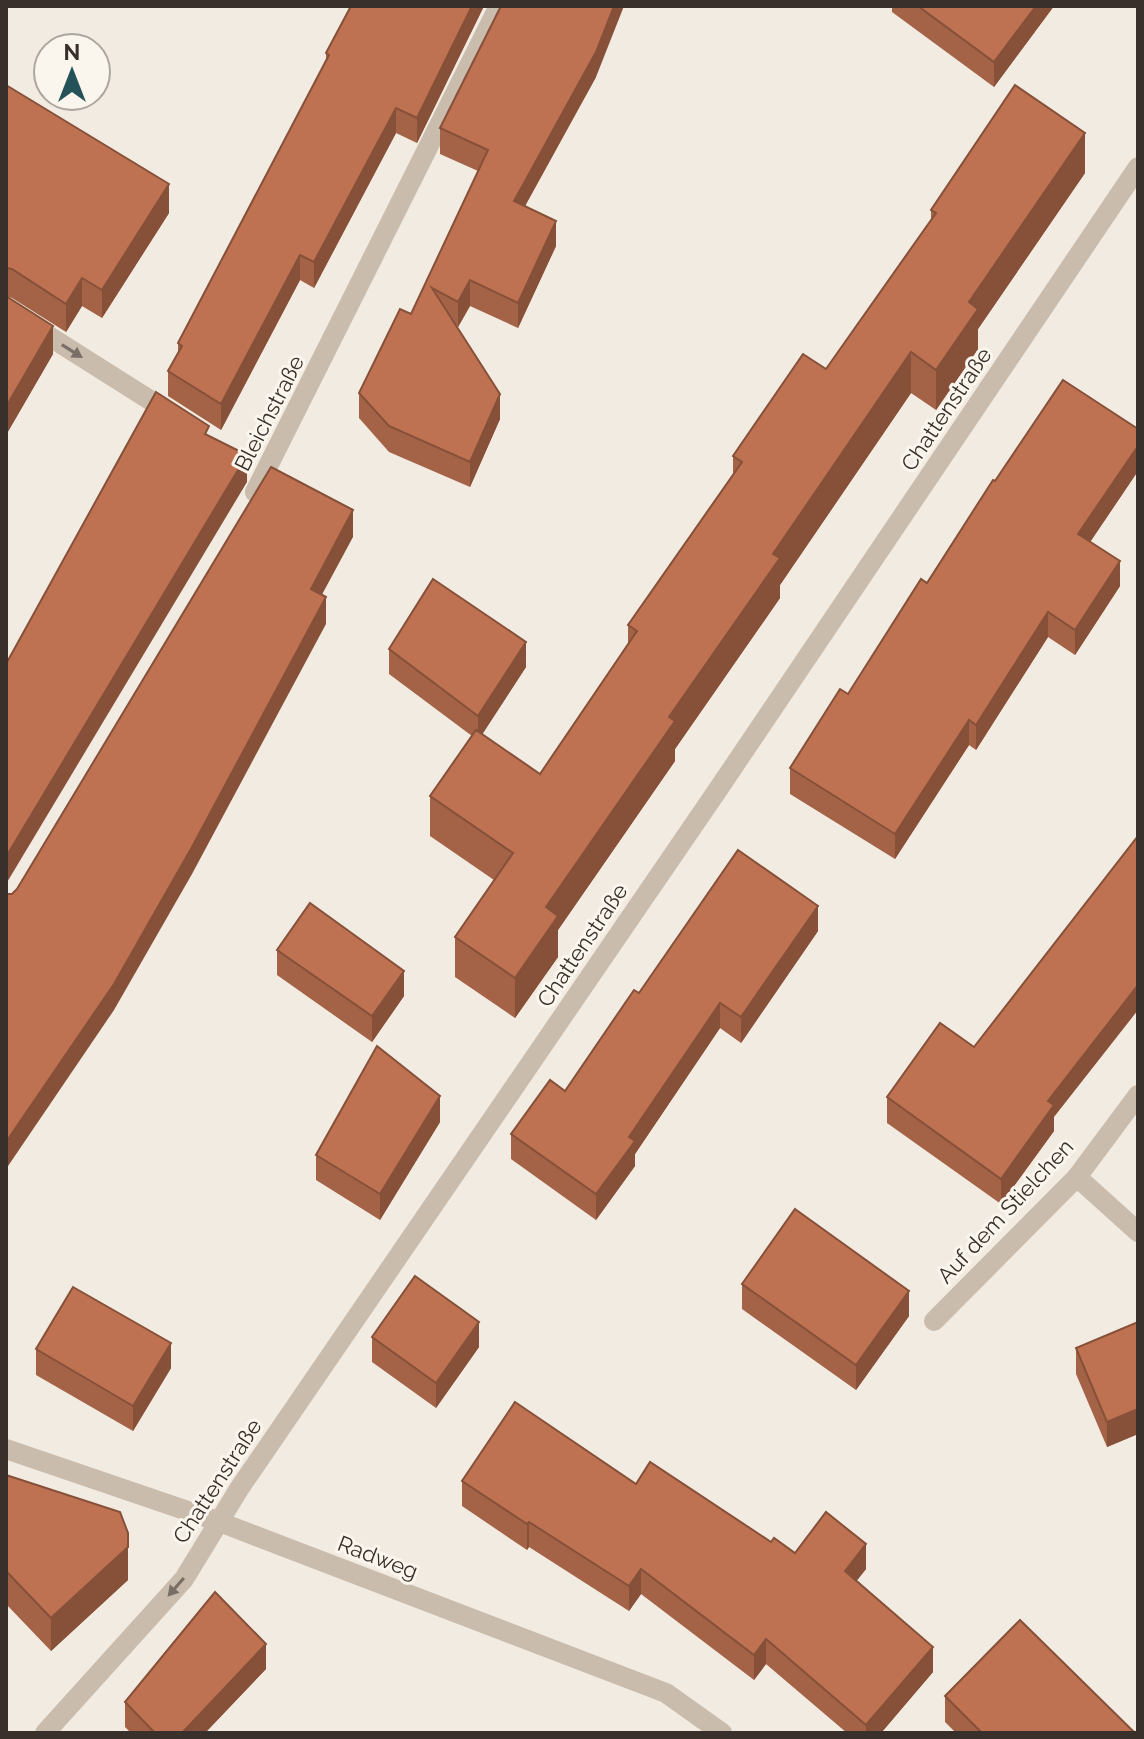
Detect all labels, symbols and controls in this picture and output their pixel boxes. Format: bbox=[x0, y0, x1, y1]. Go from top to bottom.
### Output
north arrow bbox=[32, 32, 112, 112]
text: N bbox=[64, 39, 80, 65]
street label: Chattenstraße bbox=[895, 342, 997, 475]
one-way arrow bbox=[61, 343, 83, 357]
street label: Bleichstraße bbox=[229, 351, 309, 475]
street label: Chattenstraße bbox=[531, 878, 633, 1011]
street label: Auf dem Stielchen bbox=[932, 1134, 1078, 1288]
street label: Chattenstraße bbox=[167, 1414, 267, 1548]
street label: Radweg bbox=[334, 1530, 422, 1584]
one-way arrow bbox=[168, 1577, 185, 1597]

